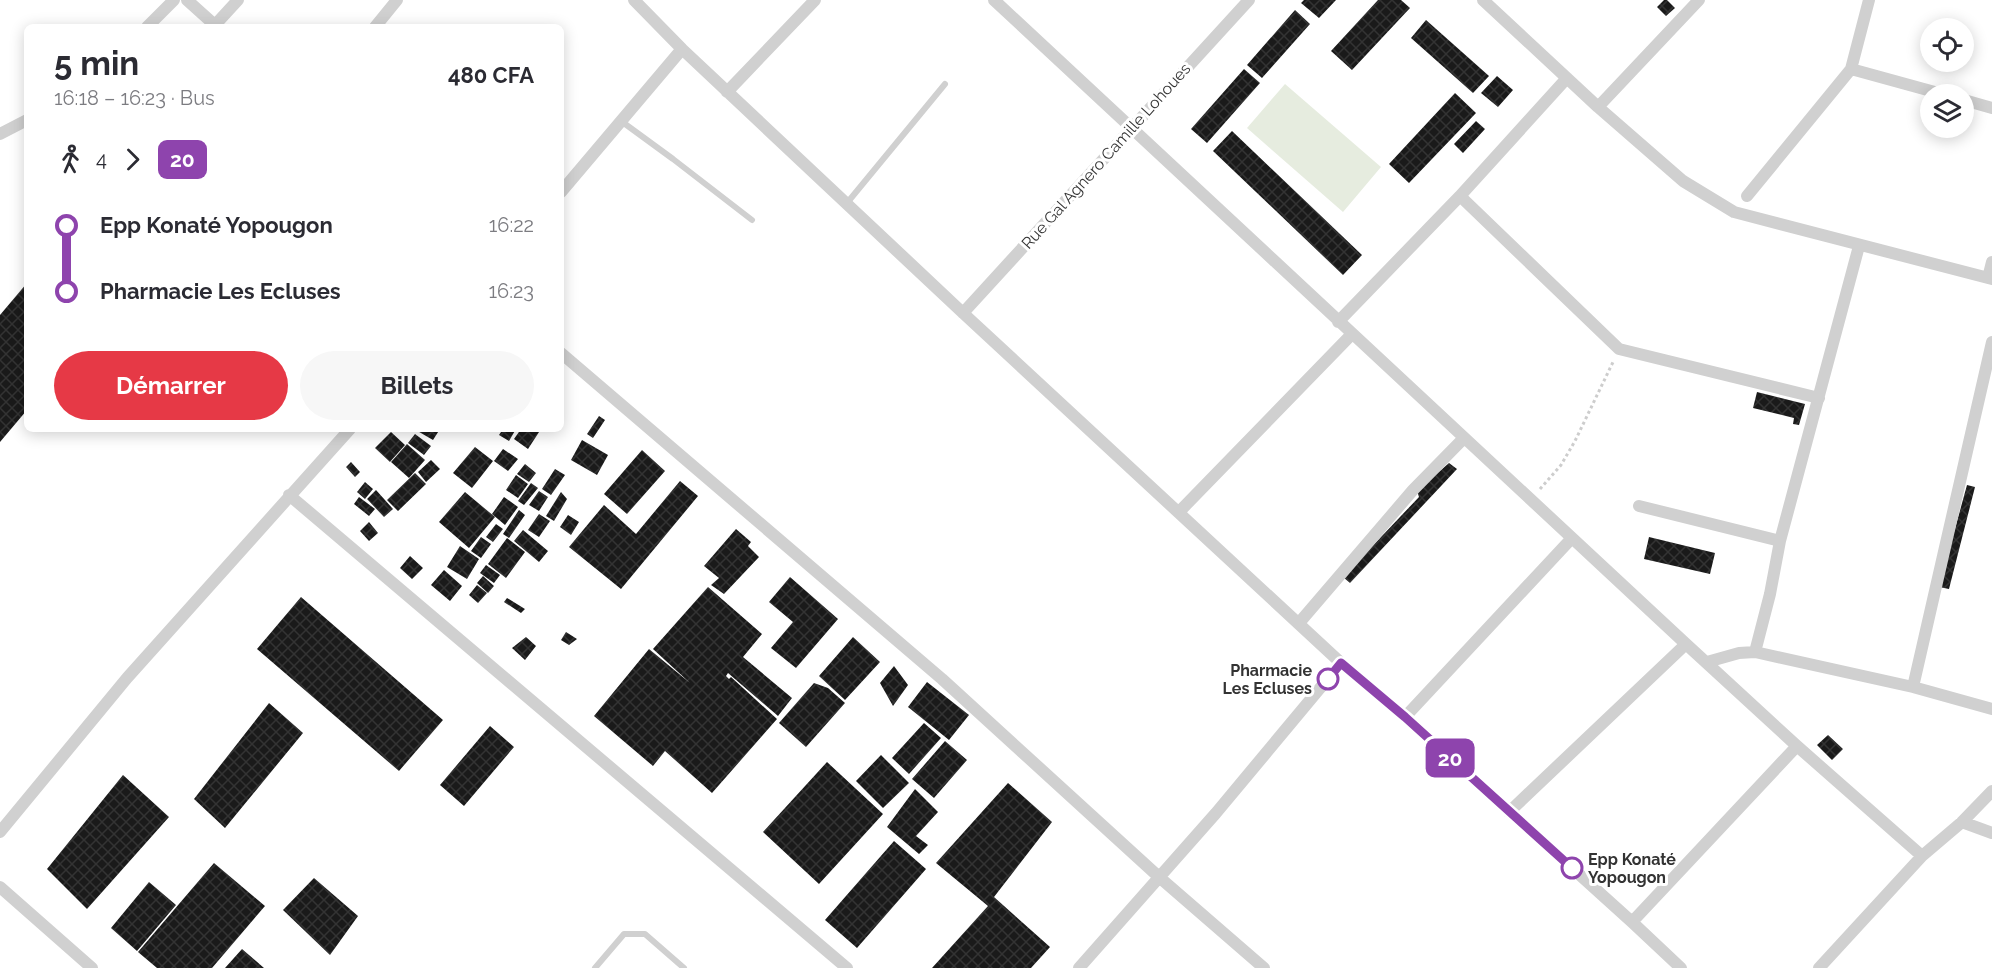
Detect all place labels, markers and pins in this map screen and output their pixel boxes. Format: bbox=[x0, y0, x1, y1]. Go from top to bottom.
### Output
place label: Pharmacie Les Ecluses bbox=[1223, 661, 1312, 698]
marker: Pharmacie Les Ecluses bbox=[1317, 668, 1339, 690]
place label: Epp Konaté Yopougon bbox=[1588, 850, 1676, 887]
marker: Epp Konaté Yopougon bbox=[1561, 857, 1583, 879]

